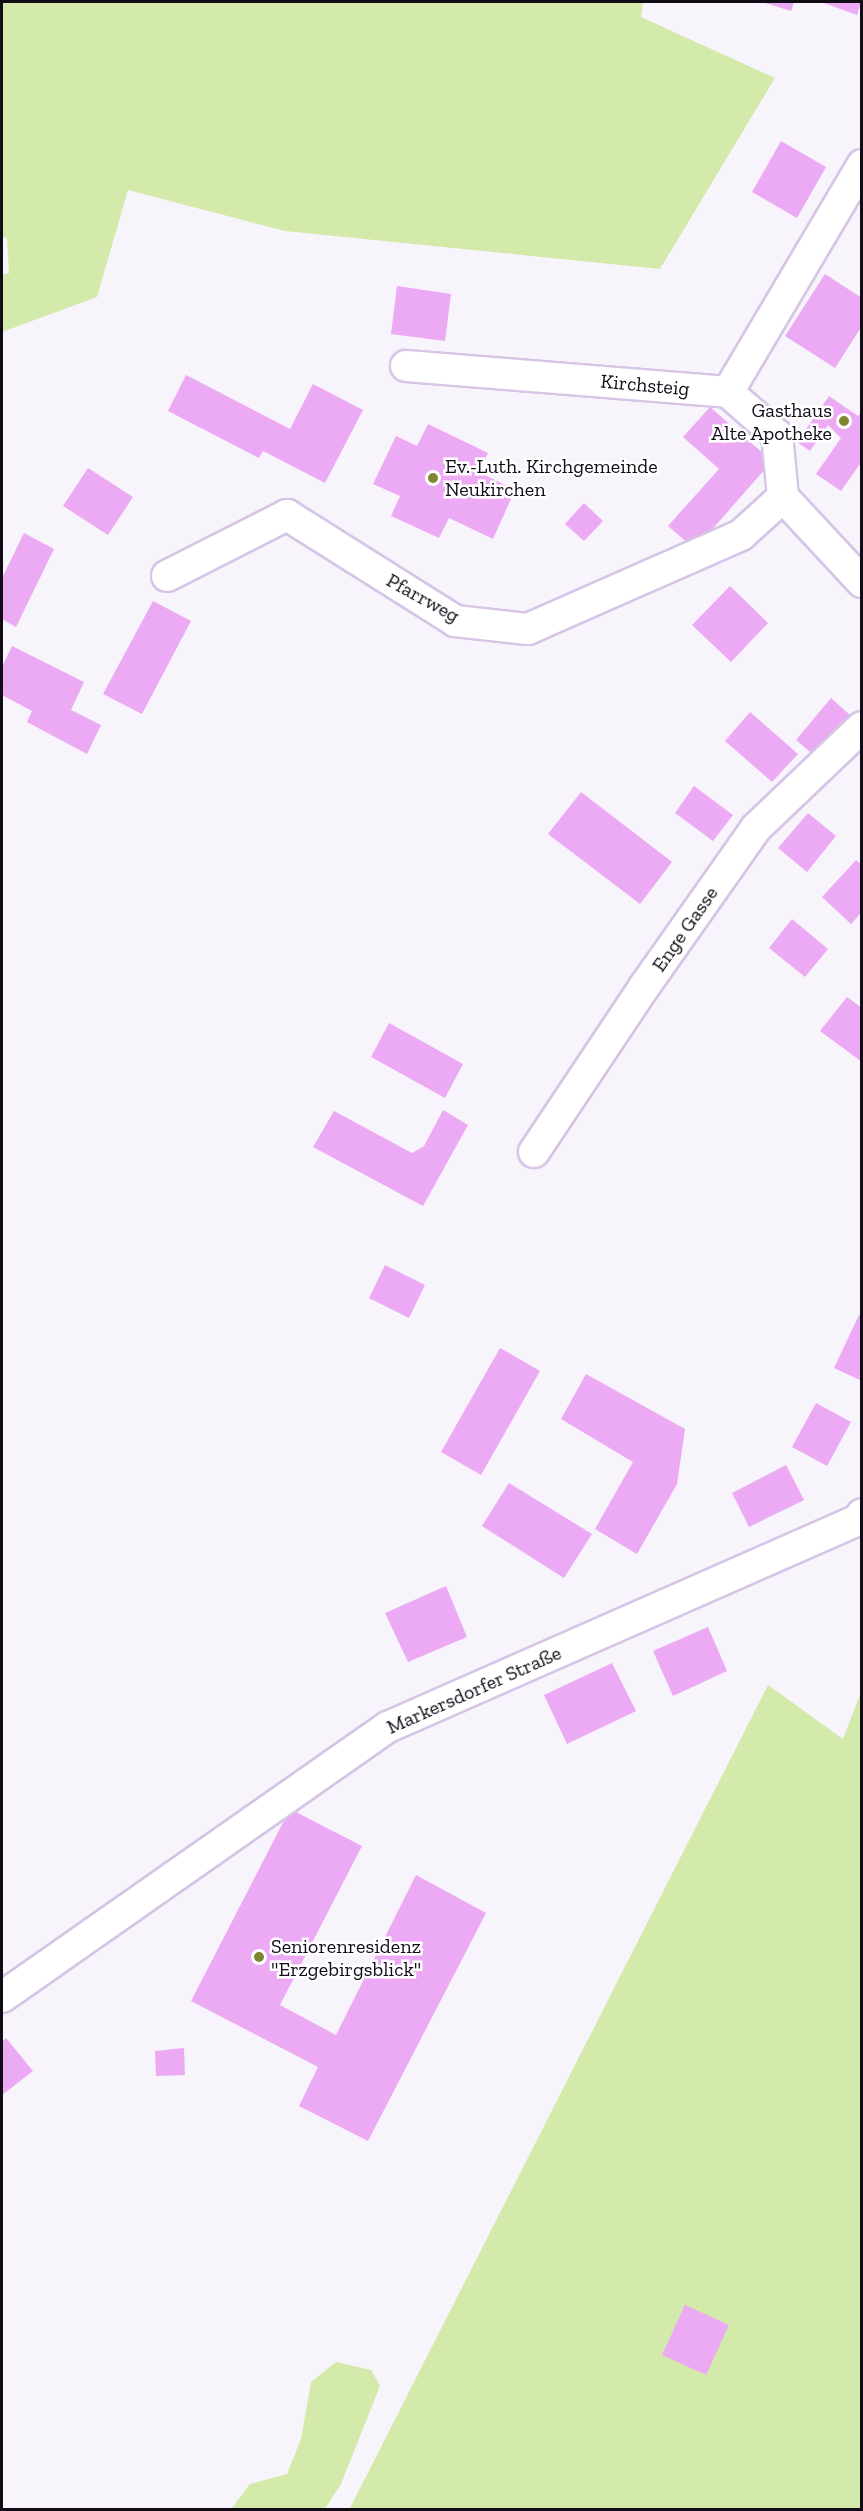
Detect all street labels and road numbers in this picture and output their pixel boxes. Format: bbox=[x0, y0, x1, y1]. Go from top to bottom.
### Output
street label: Kirchsteig bbox=[599, 369, 691, 401]
street label: Pfarrweg bbox=[382, 568, 464, 628]
street label: Enge Gasse bbox=[647, 882, 723, 976]
street label: Markersdorfer Straße bbox=[383, 1641, 565, 1739]

